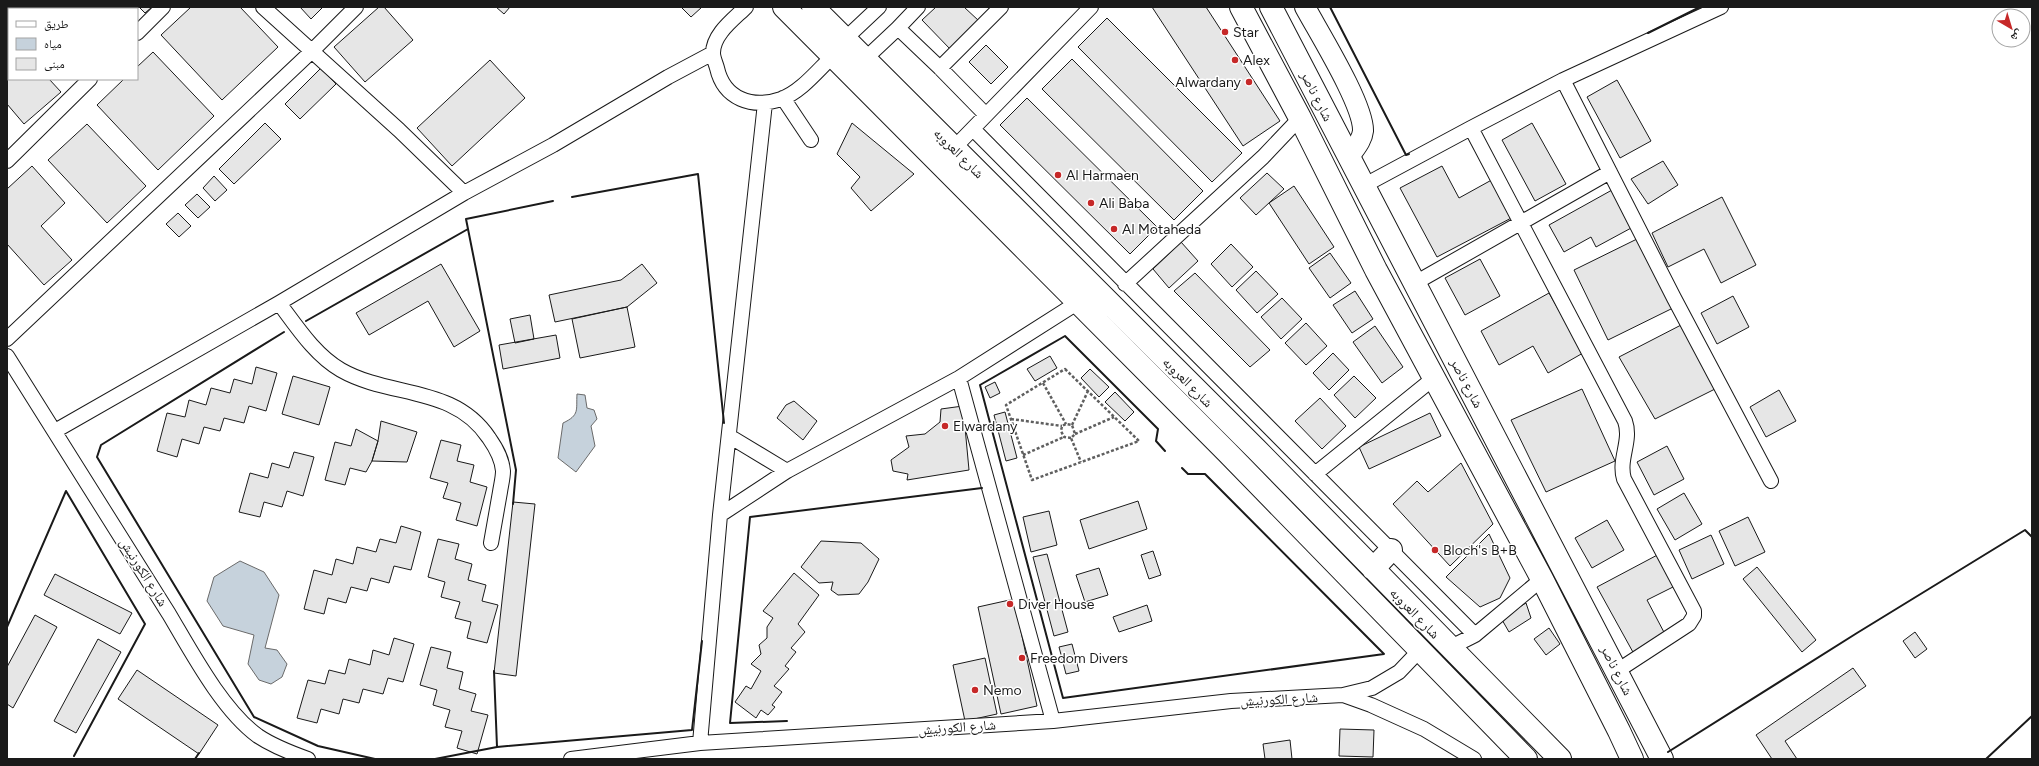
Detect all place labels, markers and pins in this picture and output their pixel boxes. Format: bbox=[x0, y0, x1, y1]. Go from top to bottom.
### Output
place label: Star bbox=[1233, 24, 1259, 41]
marker: Star bbox=[1220, 27, 1230, 37]
place label: Alex bbox=[1243, 52, 1270, 69]
marker: Alex bbox=[1230, 55, 1240, 65]
place label: Alwardany bbox=[1175, 74, 1242, 91]
marker: Alwardany bbox=[1244, 77, 1254, 87]
place label: Al Harmaen bbox=[1066, 167, 1139, 184]
marker: Al Harmaen bbox=[1053, 170, 1063, 180]
place label: Ali Baba bbox=[1099, 195, 1149, 212]
marker: Ali Baba bbox=[1086, 198, 1096, 208]
place label: Al Motaheda bbox=[1122, 221, 1201, 238]
marker: Al Motaheda bbox=[1109, 224, 1119, 234]
place label: Elwardany bbox=[953, 418, 1018, 435]
marker: Elwardany bbox=[940, 421, 950, 431]
place label: Bloch's B+B bbox=[1443, 542, 1517, 559]
marker: Bloch's B+B bbox=[1430, 545, 1440, 555]
place label: Diver House bbox=[1018, 596, 1095, 613]
marker: Diver House bbox=[1005, 599, 1015, 609]
place label: Freedom Divers bbox=[1030, 650, 1128, 667]
marker: Freedom Divers bbox=[1017, 653, 1027, 663]
place label: Nemo bbox=[983, 682, 1022, 699]
marker: Nemo bbox=[970, 685, 980, 695]

